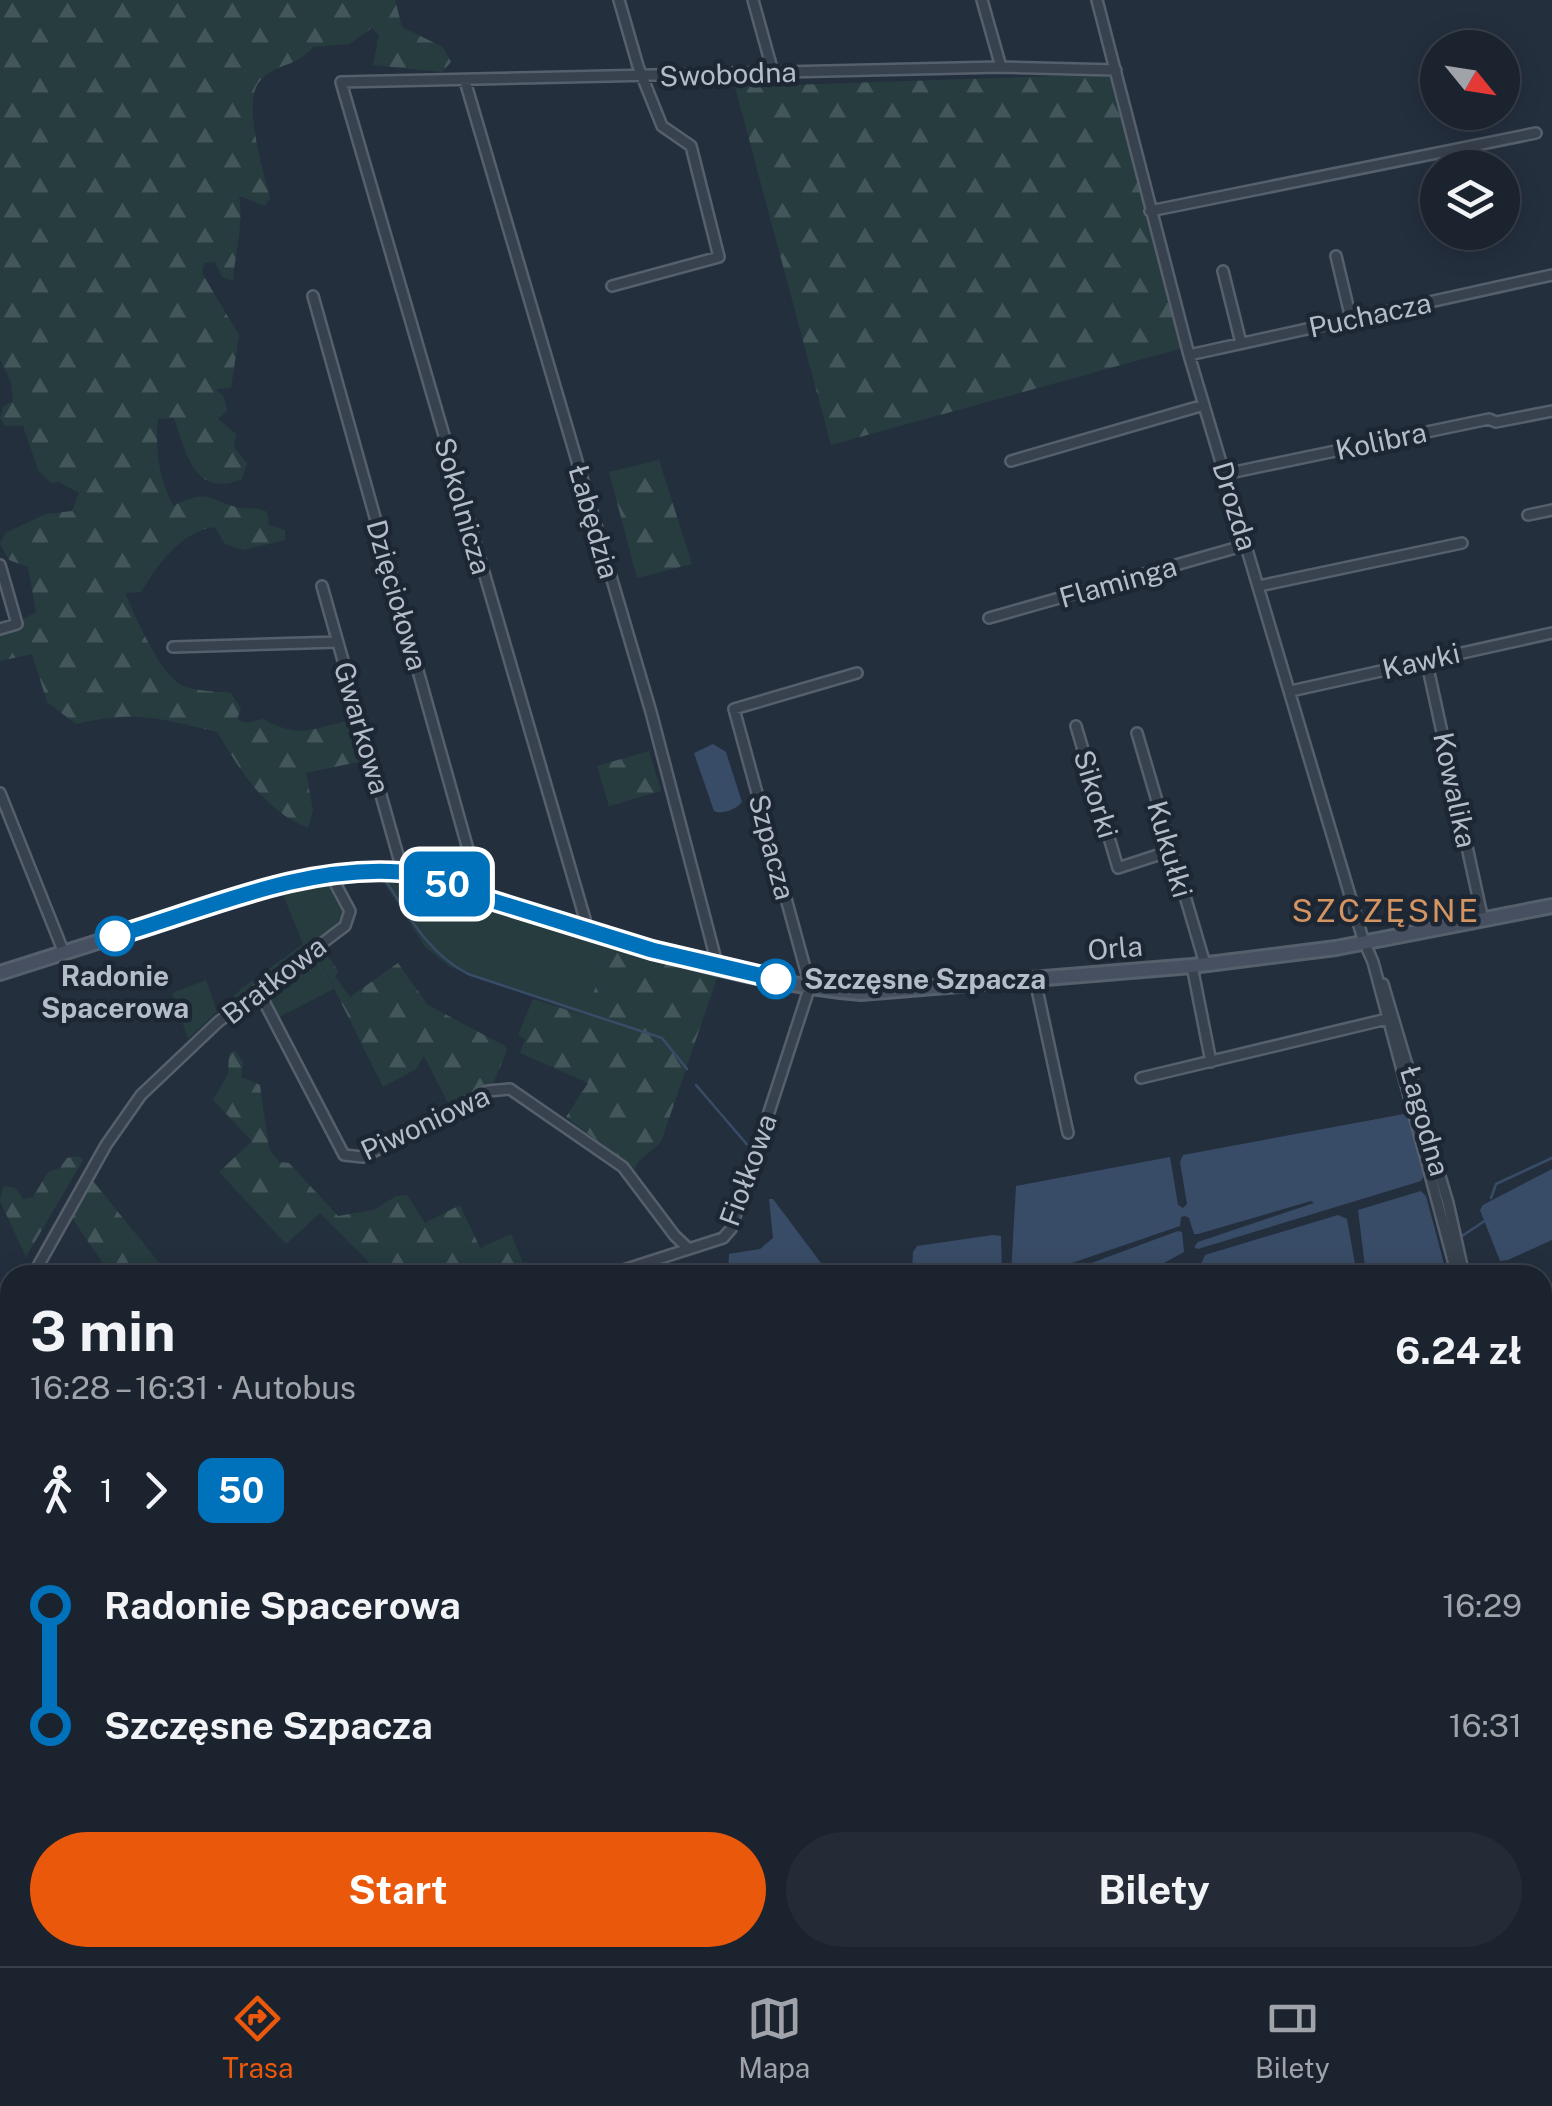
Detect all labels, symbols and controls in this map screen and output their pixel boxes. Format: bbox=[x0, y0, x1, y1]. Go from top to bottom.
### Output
north arrow bbox=[1420, 30, 1520, 130]
map controls bbox=[1420, 30, 1520, 250]
street label: Swobodna bbox=[659, 55, 797, 92]
button: layers bbox=[1420, 150, 1520, 250]
street label: Puchacza bbox=[1306, 285, 1434, 344]
street label: Kolibra bbox=[1332, 415, 1429, 466]
street label: Sokolnicza bbox=[428, 434, 499, 578]
street label: Drozda bbox=[1206, 457, 1265, 554]
street label: Łabędzia bbox=[563, 461, 626, 582]
street label: Dzięciołowa bbox=[360, 516, 435, 674]
street label: Flaminga bbox=[1055, 549, 1180, 614]
street label: Kawki bbox=[1379, 636, 1463, 685]
street label: Gwarkowa bbox=[328, 658, 397, 798]
street label: Kowalika bbox=[1427, 729, 1484, 851]
street label: Sikorki bbox=[1067, 746, 1125, 842]
street label: Szpacza bbox=[743, 790, 802, 903]
street label: Kukułki bbox=[1141, 797, 1200, 901]
line badge: 50 bbox=[402, 852, 492, 916]
text: 50 bbox=[424, 864, 470, 905]
district label: SZCZĘSNE bbox=[1291, 892, 1481, 929]
marker: Radonie Spacerowa bbox=[96, 917, 134, 955]
street label: Bratkowa bbox=[215, 929, 332, 1030]
street label: Orla bbox=[1086, 929, 1144, 966]
place label: Radonie Spacerowa bbox=[41, 959, 189, 1024]
marker: Szczęsne Szpacza bbox=[757, 960, 795, 998]
place label: Szczęsne Szpacza bbox=[804, 962, 1046, 995]
street label: Łagodna bbox=[1394, 1062, 1457, 1180]
street label: Piwoniowa bbox=[355, 1078, 494, 1167]
street label: Fiołkowa bbox=[712, 1109, 783, 1230]
text: 3 min bbox=[30, 1299, 176, 1363]
text: 6.24 zł bbox=[1395, 1328, 1522, 1373]
text: 16:28 – 16:31 · Autobus bbox=[30, 1369, 356, 1406]
icon: walk bbox=[30, 1463, 85, 1518]
icon: forward bbox=[128, 1463, 183, 1518]
text: 50 bbox=[218, 1470, 264, 1511]
text: 1 bbox=[100, 1472, 113, 1509]
text: Radonie Spacerowa bbox=[104, 1583, 461, 1628]
text: 16:29 bbox=[1442, 1587, 1522, 1624]
text: Szczęsne Szpacza bbox=[104, 1703, 433, 1748]
text: 16:31 bbox=[1449, 1707, 1522, 1744]
button: Start bbox=[30, 1832, 766, 1947]
button: Bilety bbox=[786, 1832, 1522, 1947]
tab: Trasa bbox=[222, 1991, 294, 2084]
tab: Mapa bbox=[738, 1991, 810, 2084]
tab: Bilety bbox=[1255, 1991, 1330, 2084]

